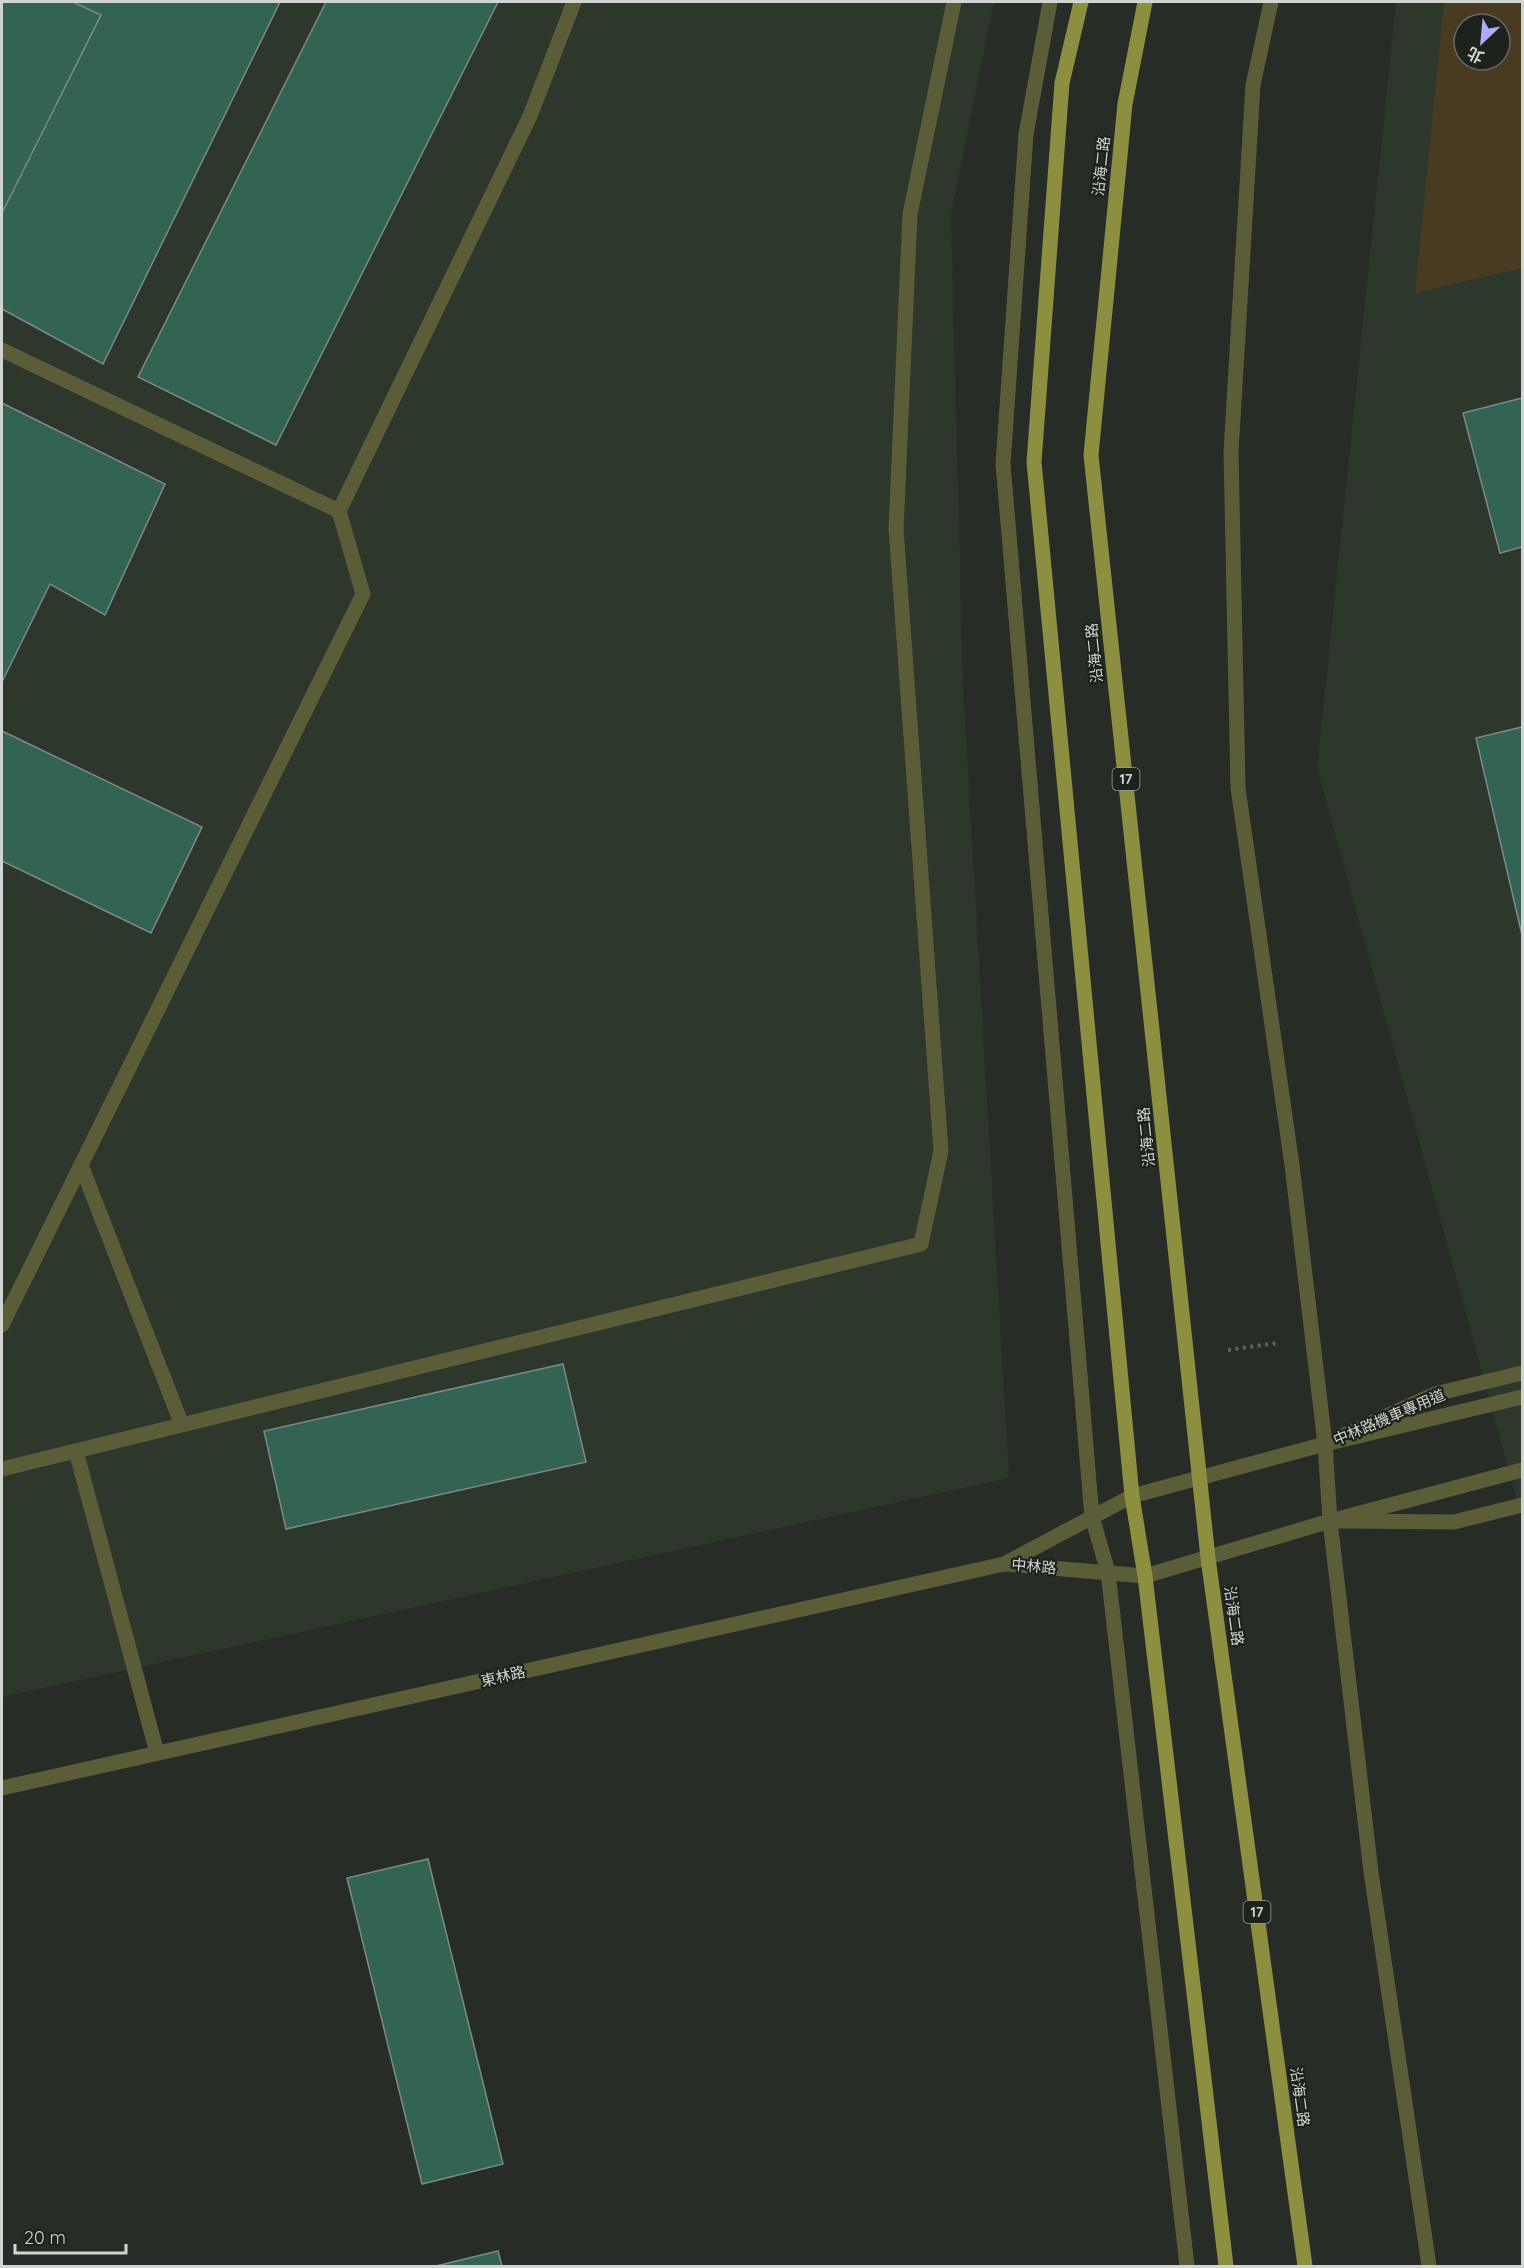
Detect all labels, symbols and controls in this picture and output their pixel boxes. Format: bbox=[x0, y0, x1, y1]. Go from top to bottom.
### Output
north arrow bbox=[1452, 12, 1512, 72]
text: 北 bbox=[1464, 43, 1487, 68]
street label: 沿海二路 bbox=[1088, 135, 1114, 197]
street label: 沿海二路 bbox=[1081, 622, 1107, 684]
road number: 17 bbox=[1112, 768, 1140, 790]
street label: 沿海二路 bbox=[1133, 1106, 1159, 1168]
street label: 中林路機車專用道 bbox=[1330, 1385, 1448, 1449]
street label: 中林路 bbox=[1011, 1555, 1057, 1577]
street label: 沿海二路 bbox=[1220, 1585, 1248, 1647]
street label: 東林路 bbox=[479, 1662, 527, 1690]
road number: 17 bbox=[1244, 1901, 1270, 1923]
street label: 沿海二路 bbox=[1286, 2066, 1314, 2128]
scale bar bbox=[15, 2217, 126, 2255]
text: 20 m bbox=[24, 2226, 66, 2249]

